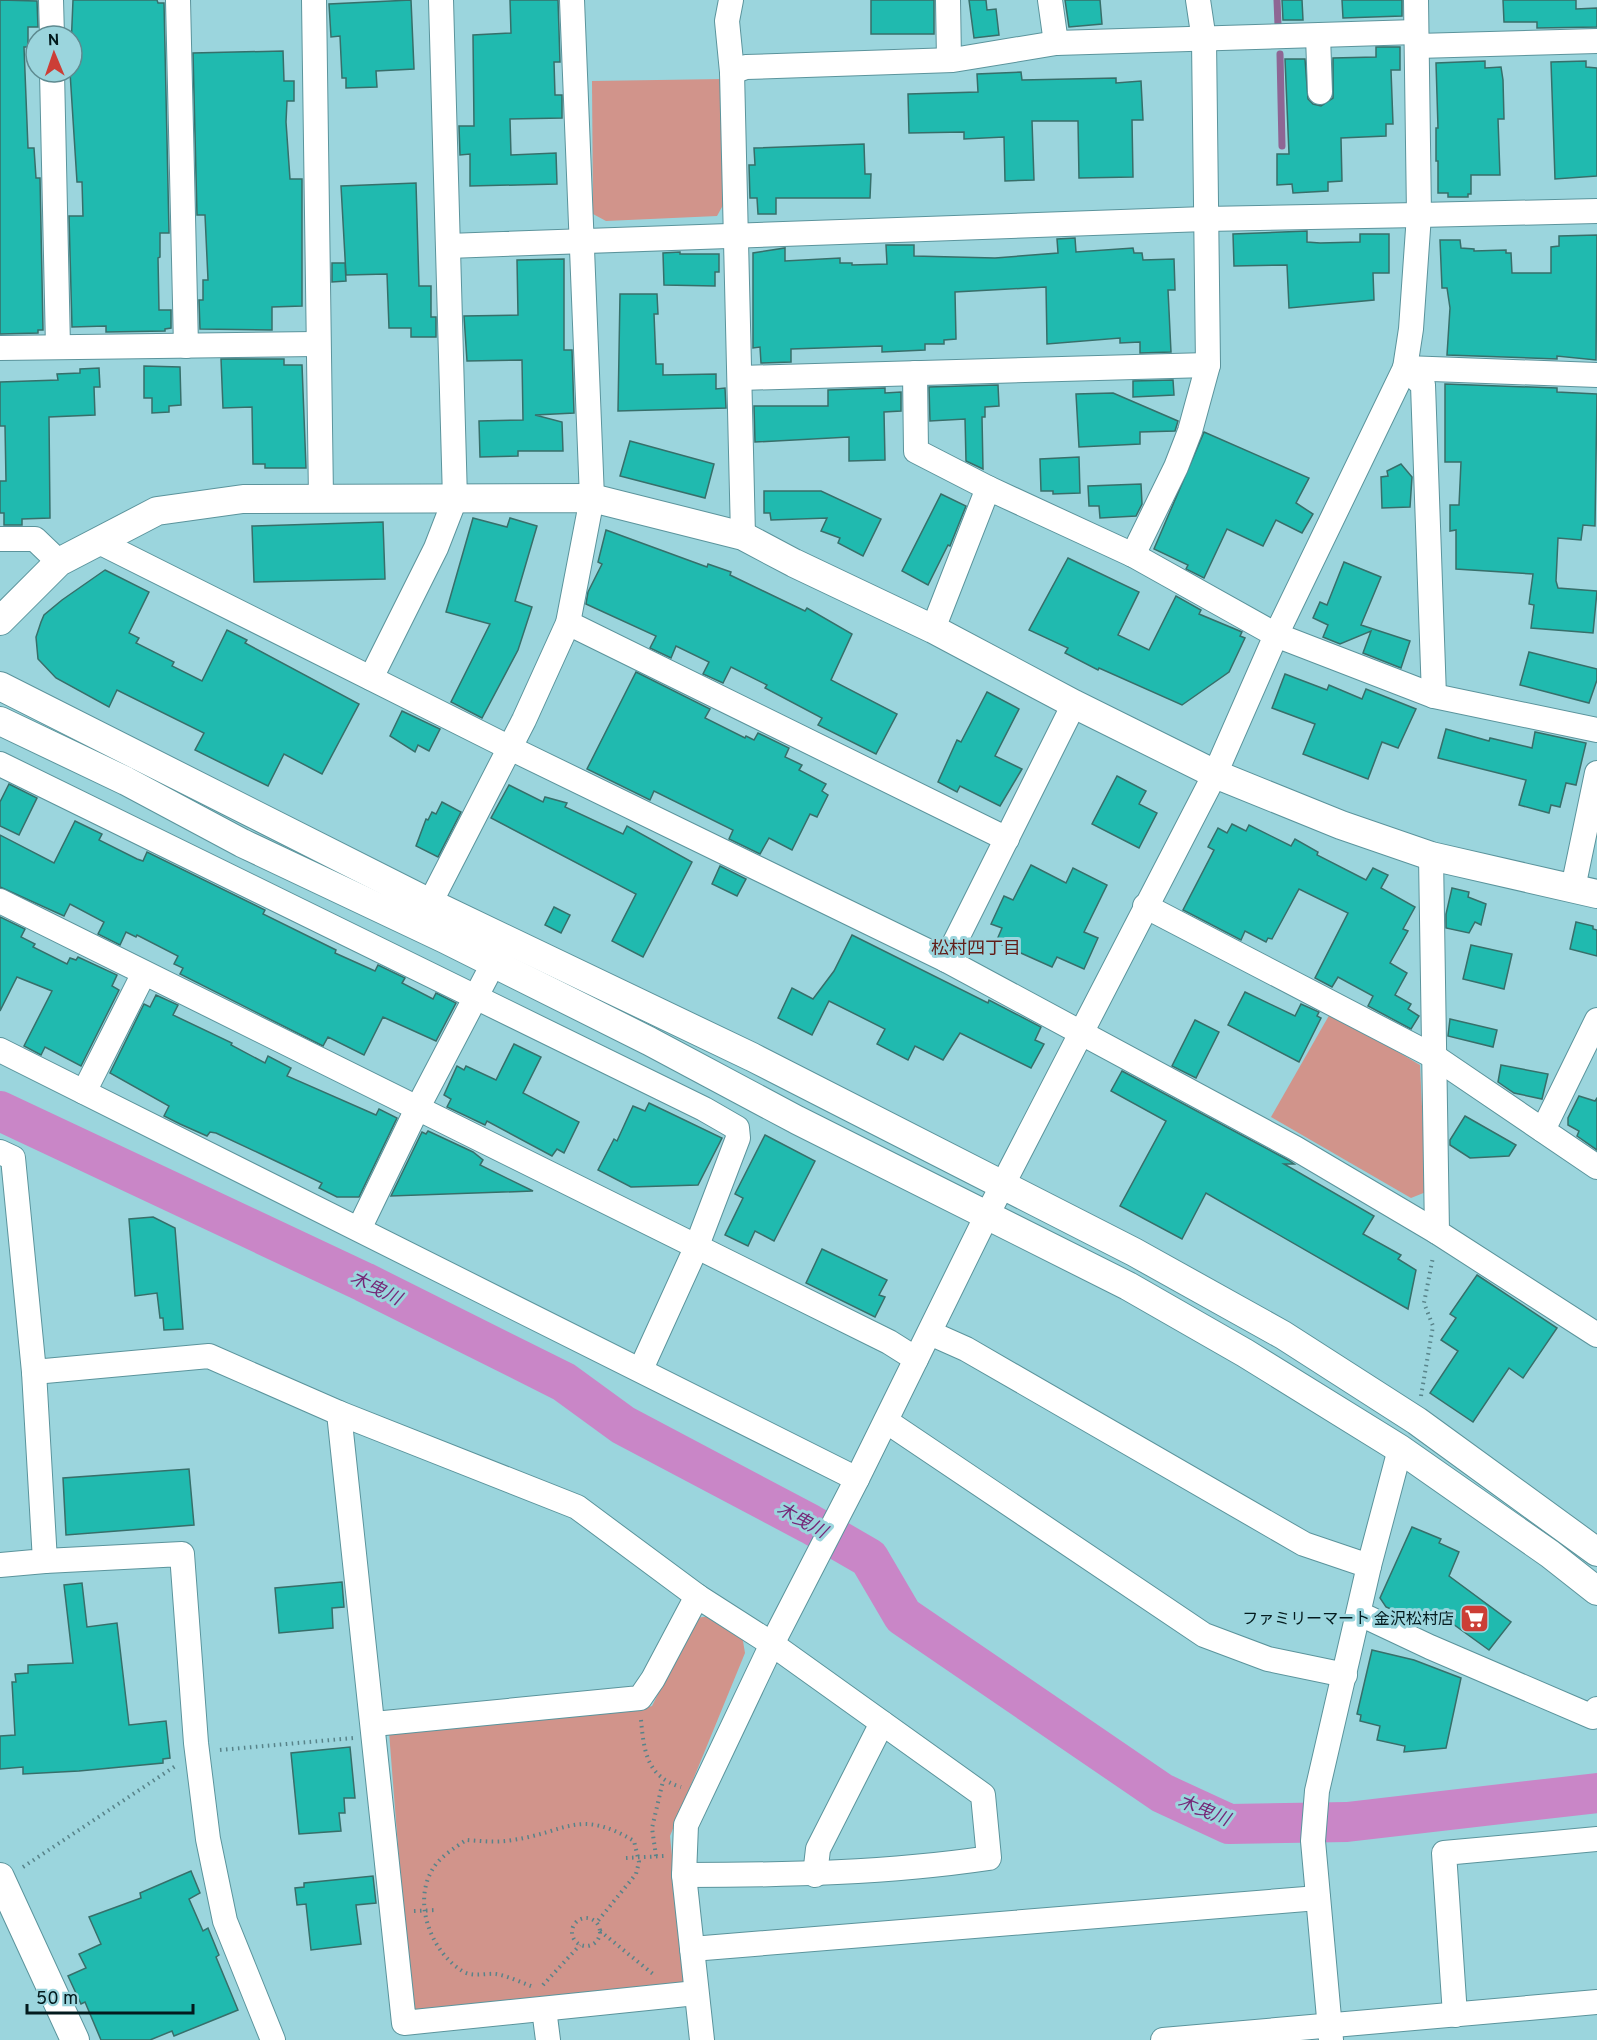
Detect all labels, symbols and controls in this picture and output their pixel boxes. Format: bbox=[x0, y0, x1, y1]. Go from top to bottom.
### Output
north arrow bbox=[24, 24, 84, 84]
text: N bbox=[47, 31, 60, 51]
district label: 松村四丁目 bbox=[931, 938, 1021, 961]
water label: 木曳川 bbox=[346, 1267, 406, 1312]
water label: 木曳川 bbox=[772, 1498, 832, 1545]
supermarket icon: ファミリーマート 金沢松村店 bbox=[1459, 1602, 1491, 1634]
place label: ファミリーマート 金沢松村店 bbox=[1242, 1610, 1454, 1630]
water label: 木曳川 bbox=[1174, 1791, 1235, 1833]
scale bar bbox=[27, 1977, 194, 2015]
text: 50 m bbox=[36, 1988, 78, 2011]

